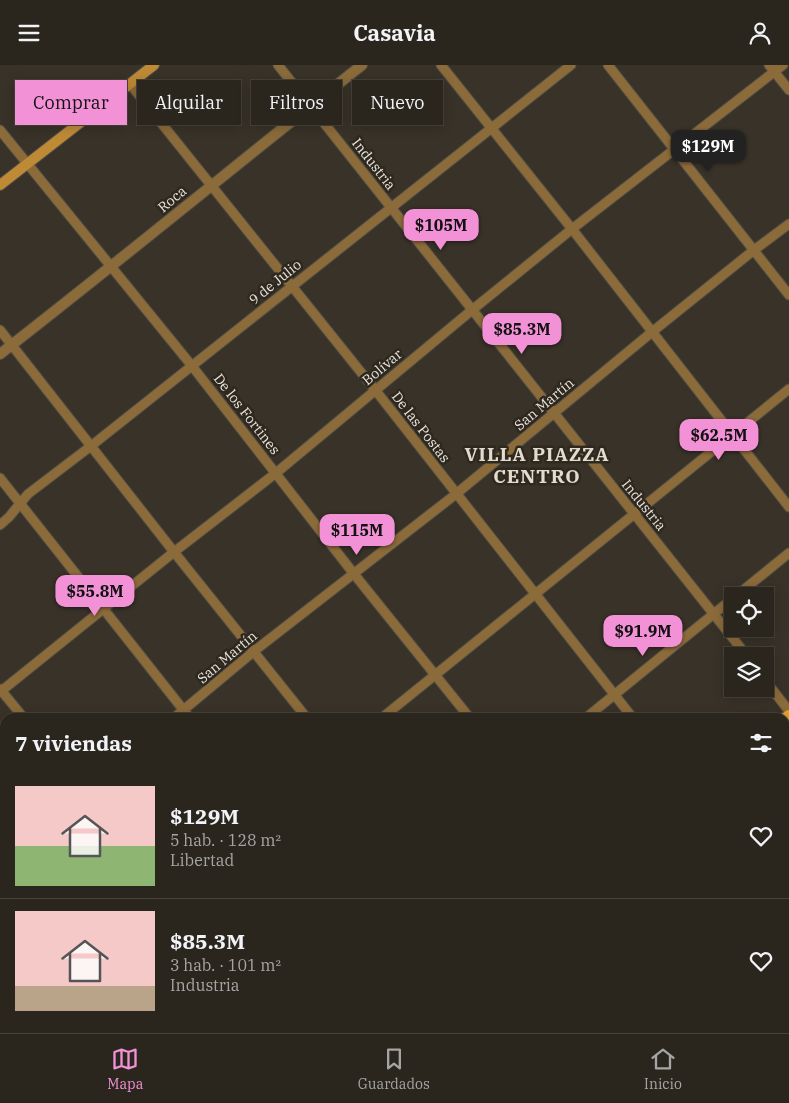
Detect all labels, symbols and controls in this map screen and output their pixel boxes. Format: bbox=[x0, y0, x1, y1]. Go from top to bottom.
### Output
text: Casavia bbox=[353, 18, 436, 47]
icon: menu bbox=[15, 19, 43, 47]
icon: person bbox=[746, 19, 774, 47]
chip: Comprar bbox=[15, 80, 127, 125]
chip: Alquilar bbox=[137, 80, 241, 125]
chip: Filtros bbox=[251, 80, 342, 125]
chip: Nuevo bbox=[352, 80, 443, 125]
pin: $129M bbox=[673, 129, 743, 172]
street label: Industria bbox=[348, 134, 400, 194]
text: $129M bbox=[682, 136, 734, 156]
street label: Roca bbox=[154, 182, 190, 216]
pin: $105M bbox=[406, 209, 476, 251]
text: $105M bbox=[415, 215, 467, 235]
street label: 9 de Julio bbox=[245, 255, 305, 309]
pin: $85.3M bbox=[481, 313, 563, 355]
text: $85.3M bbox=[493, 319, 551, 339]
street label: Bolívar bbox=[358, 344, 406, 389]
street label: De los Fortines bbox=[210, 370, 284, 458]
street label: San Martín bbox=[510, 374, 578, 434]
street label: De las Postas bbox=[388, 388, 454, 466]
pin: $62.5M bbox=[678, 419, 760, 461]
text: $62.5M bbox=[690, 425, 748, 445]
district label: VILLA PIAZZA CENTRO bbox=[464, 442, 610, 488]
street label: Industria bbox=[618, 476, 670, 535]
pin: $115M bbox=[322, 513, 392, 556]
text: $115M bbox=[331, 520, 383, 540]
pin: $55.8M bbox=[54, 575, 136, 617]
text: $55.8M bbox=[66, 581, 124, 601]
map controls bbox=[724, 587, 774, 697]
button: locate bbox=[724, 587, 774, 637]
pin: $91.9M bbox=[602, 615, 684, 657]
text: $91.9M bbox=[614, 621, 672, 641]
street label: San Martín bbox=[193, 627, 261, 687]
button: layers bbox=[724, 647, 774, 697]
text: 7 viviendas bbox=[15, 729, 132, 757]
icon: filters bbox=[747, 729, 775, 757]
text: $129M bbox=[170, 802, 239, 830]
icon: home bbox=[55, 806, 115, 866]
icon: heart bbox=[747, 822, 775, 850]
text: 5 hab. · 128 m² bbox=[170, 830, 281, 850]
text: Libertad bbox=[170, 850, 234, 870]
text: $85.3M bbox=[170, 927, 245, 955]
icon: home bbox=[55, 931, 115, 991]
icon: heart bbox=[747, 947, 775, 975]
text: 3 hab. · 101 m² bbox=[170, 955, 281, 975]
text: Industria bbox=[170, 975, 240, 995]
tab: Mapa bbox=[107, 1045, 143, 1093]
tab: Guardados bbox=[358, 1045, 430, 1093]
tab: Inicio bbox=[644, 1045, 682, 1093]

